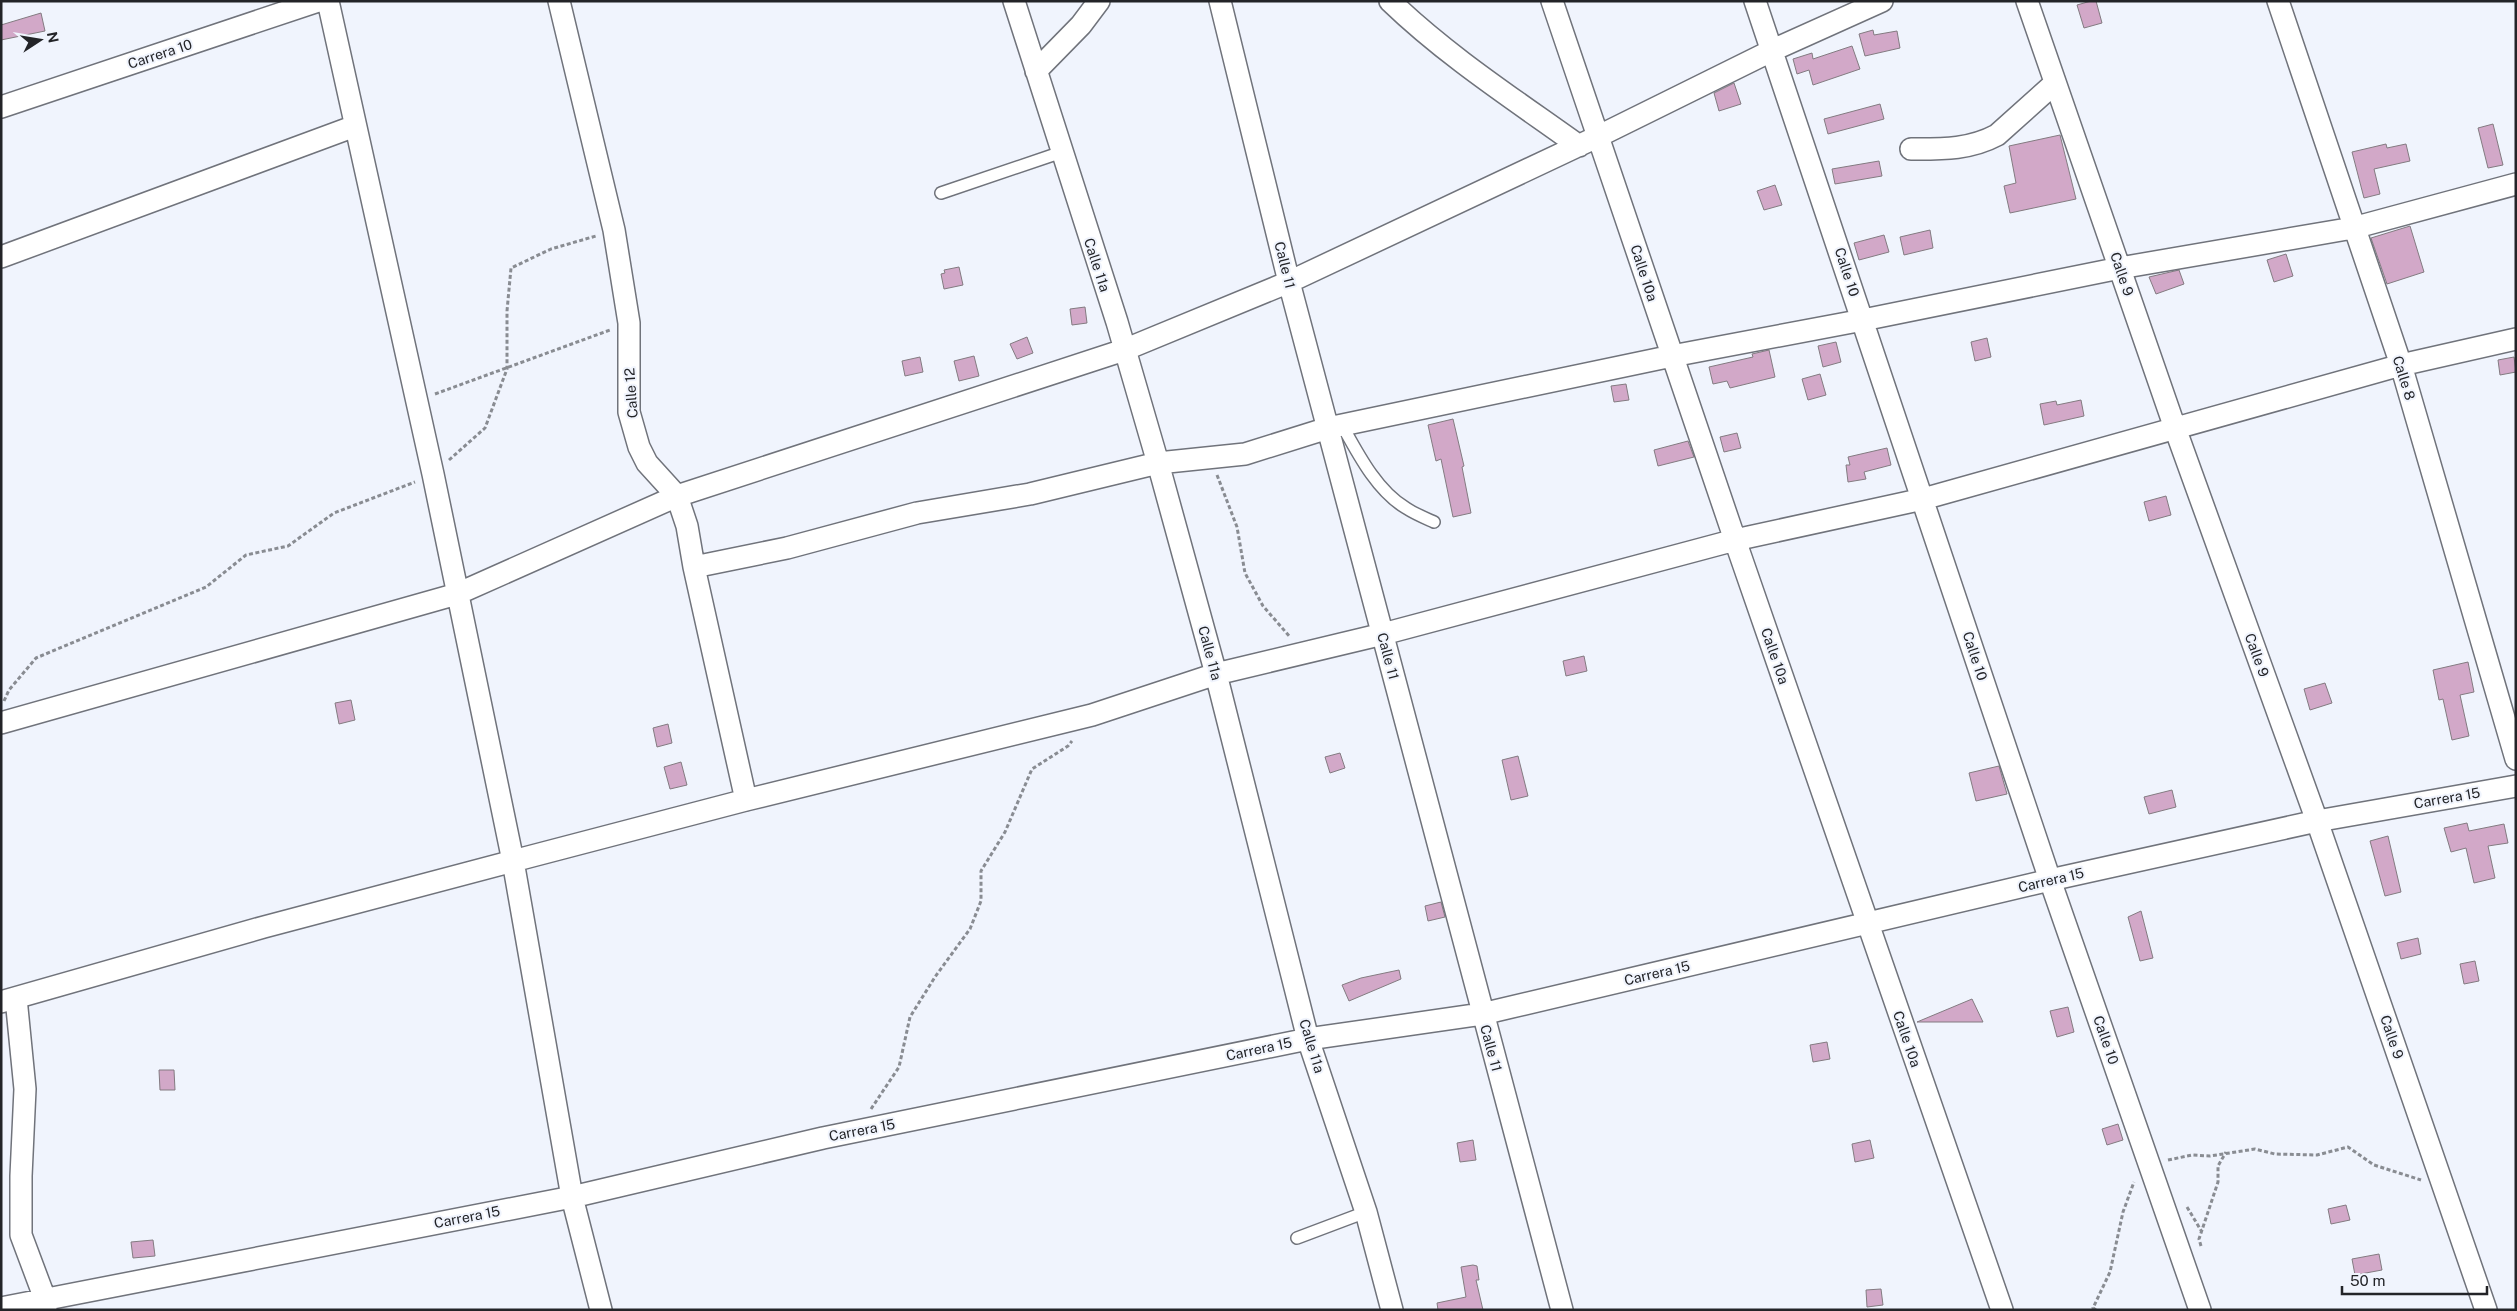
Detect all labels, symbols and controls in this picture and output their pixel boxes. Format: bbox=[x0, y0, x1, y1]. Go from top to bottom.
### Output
north arrow bbox=[15, 15, 65, 65]
text: N bbox=[44, 30, 62, 44]
street label: Carrera 10 bbox=[126, 36, 194, 72]
street label: Calle 11a bbox=[1081, 236, 1113, 294]
street label: Calle 11 bbox=[1271, 240, 1299, 290]
street label: Calle 10a bbox=[1627, 243, 1661, 303]
street label: Calle 10 bbox=[1832, 245, 1862, 299]
street label: Calle 9 bbox=[2107, 250, 2137, 298]
street label: Calle 8 bbox=[2390, 354, 2418, 402]
street label: Calle 12 bbox=[621, 367, 641, 419]
street label: Calle 11a bbox=[1195, 624, 1225, 682]
street label: Calle 10a bbox=[1758, 626, 1792, 686]
street label: Calle 10 bbox=[1960, 629, 1990, 683]
street label: Calle 11 bbox=[1374, 631, 1402, 681]
street label: Calle 9 bbox=[2242, 631, 2272, 679]
street label: Carrera 15 bbox=[2413, 784, 2481, 812]
street label: Carrera 15 bbox=[2017, 865, 2086, 895]
street label: Carrera 15 bbox=[1623, 958, 1692, 988]
street label: Calle 10a bbox=[1890, 1009, 1924, 1069]
street label: Calle 10 bbox=[2090, 1013, 2122, 1067]
street label: Calle 9 bbox=[2377, 1013, 2407, 1061]
street label: Calle 11a bbox=[1296, 1017, 1328, 1075]
street label: Calle 11 bbox=[1477, 1023, 1505, 1073]
street label: Carrera 15 bbox=[1225, 1034, 1293, 1064]
street label: Carrera 15 bbox=[828, 1116, 896, 1144]
street label: Carrera 15 bbox=[433, 1203, 501, 1231]
scale bar bbox=[2342, 1264, 2487, 1296]
text: 50 m bbox=[2350, 1272, 2385, 1289]

